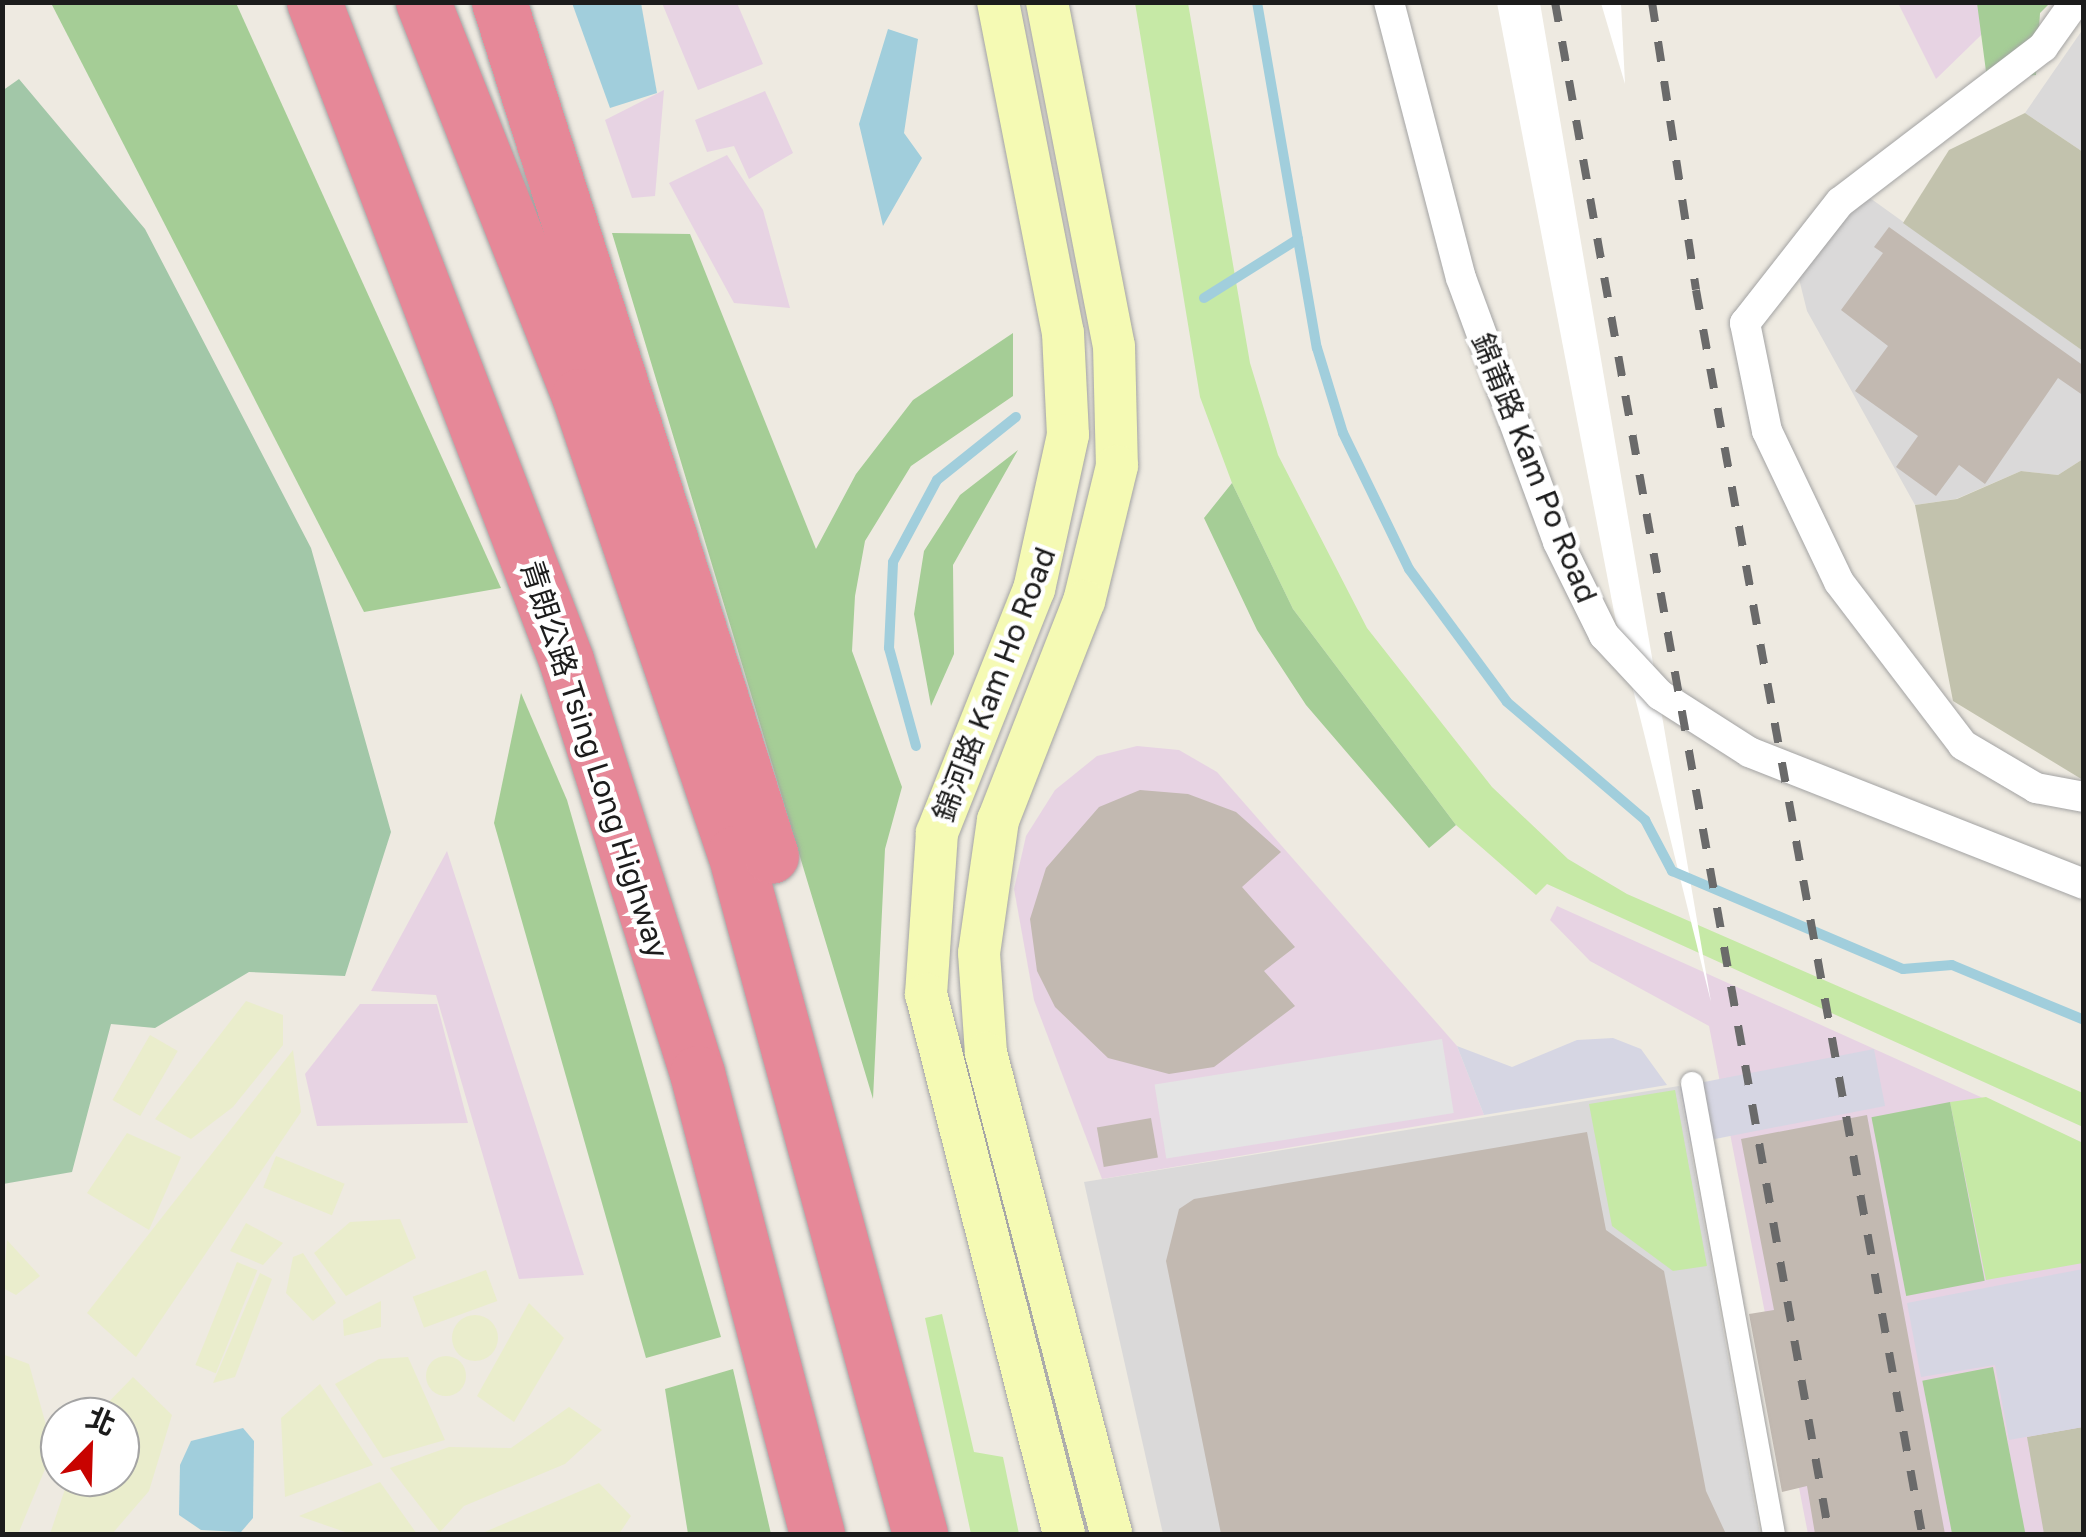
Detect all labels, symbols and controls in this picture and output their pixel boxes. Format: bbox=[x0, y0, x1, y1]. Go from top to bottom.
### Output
street label: 錦莆路 Kam Po Road bbox=[1465, 328, 1605, 608]
street label: 錦河路 Kam Ho Road bbox=[925, 542, 1063, 826]
street label: 青朗公路 Tsing Long Highway bbox=[514, 556, 676, 962]
north arrow bbox=[40, 1397, 140, 1497]
text: 北 bbox=[82, 1400, 120, 1441]

